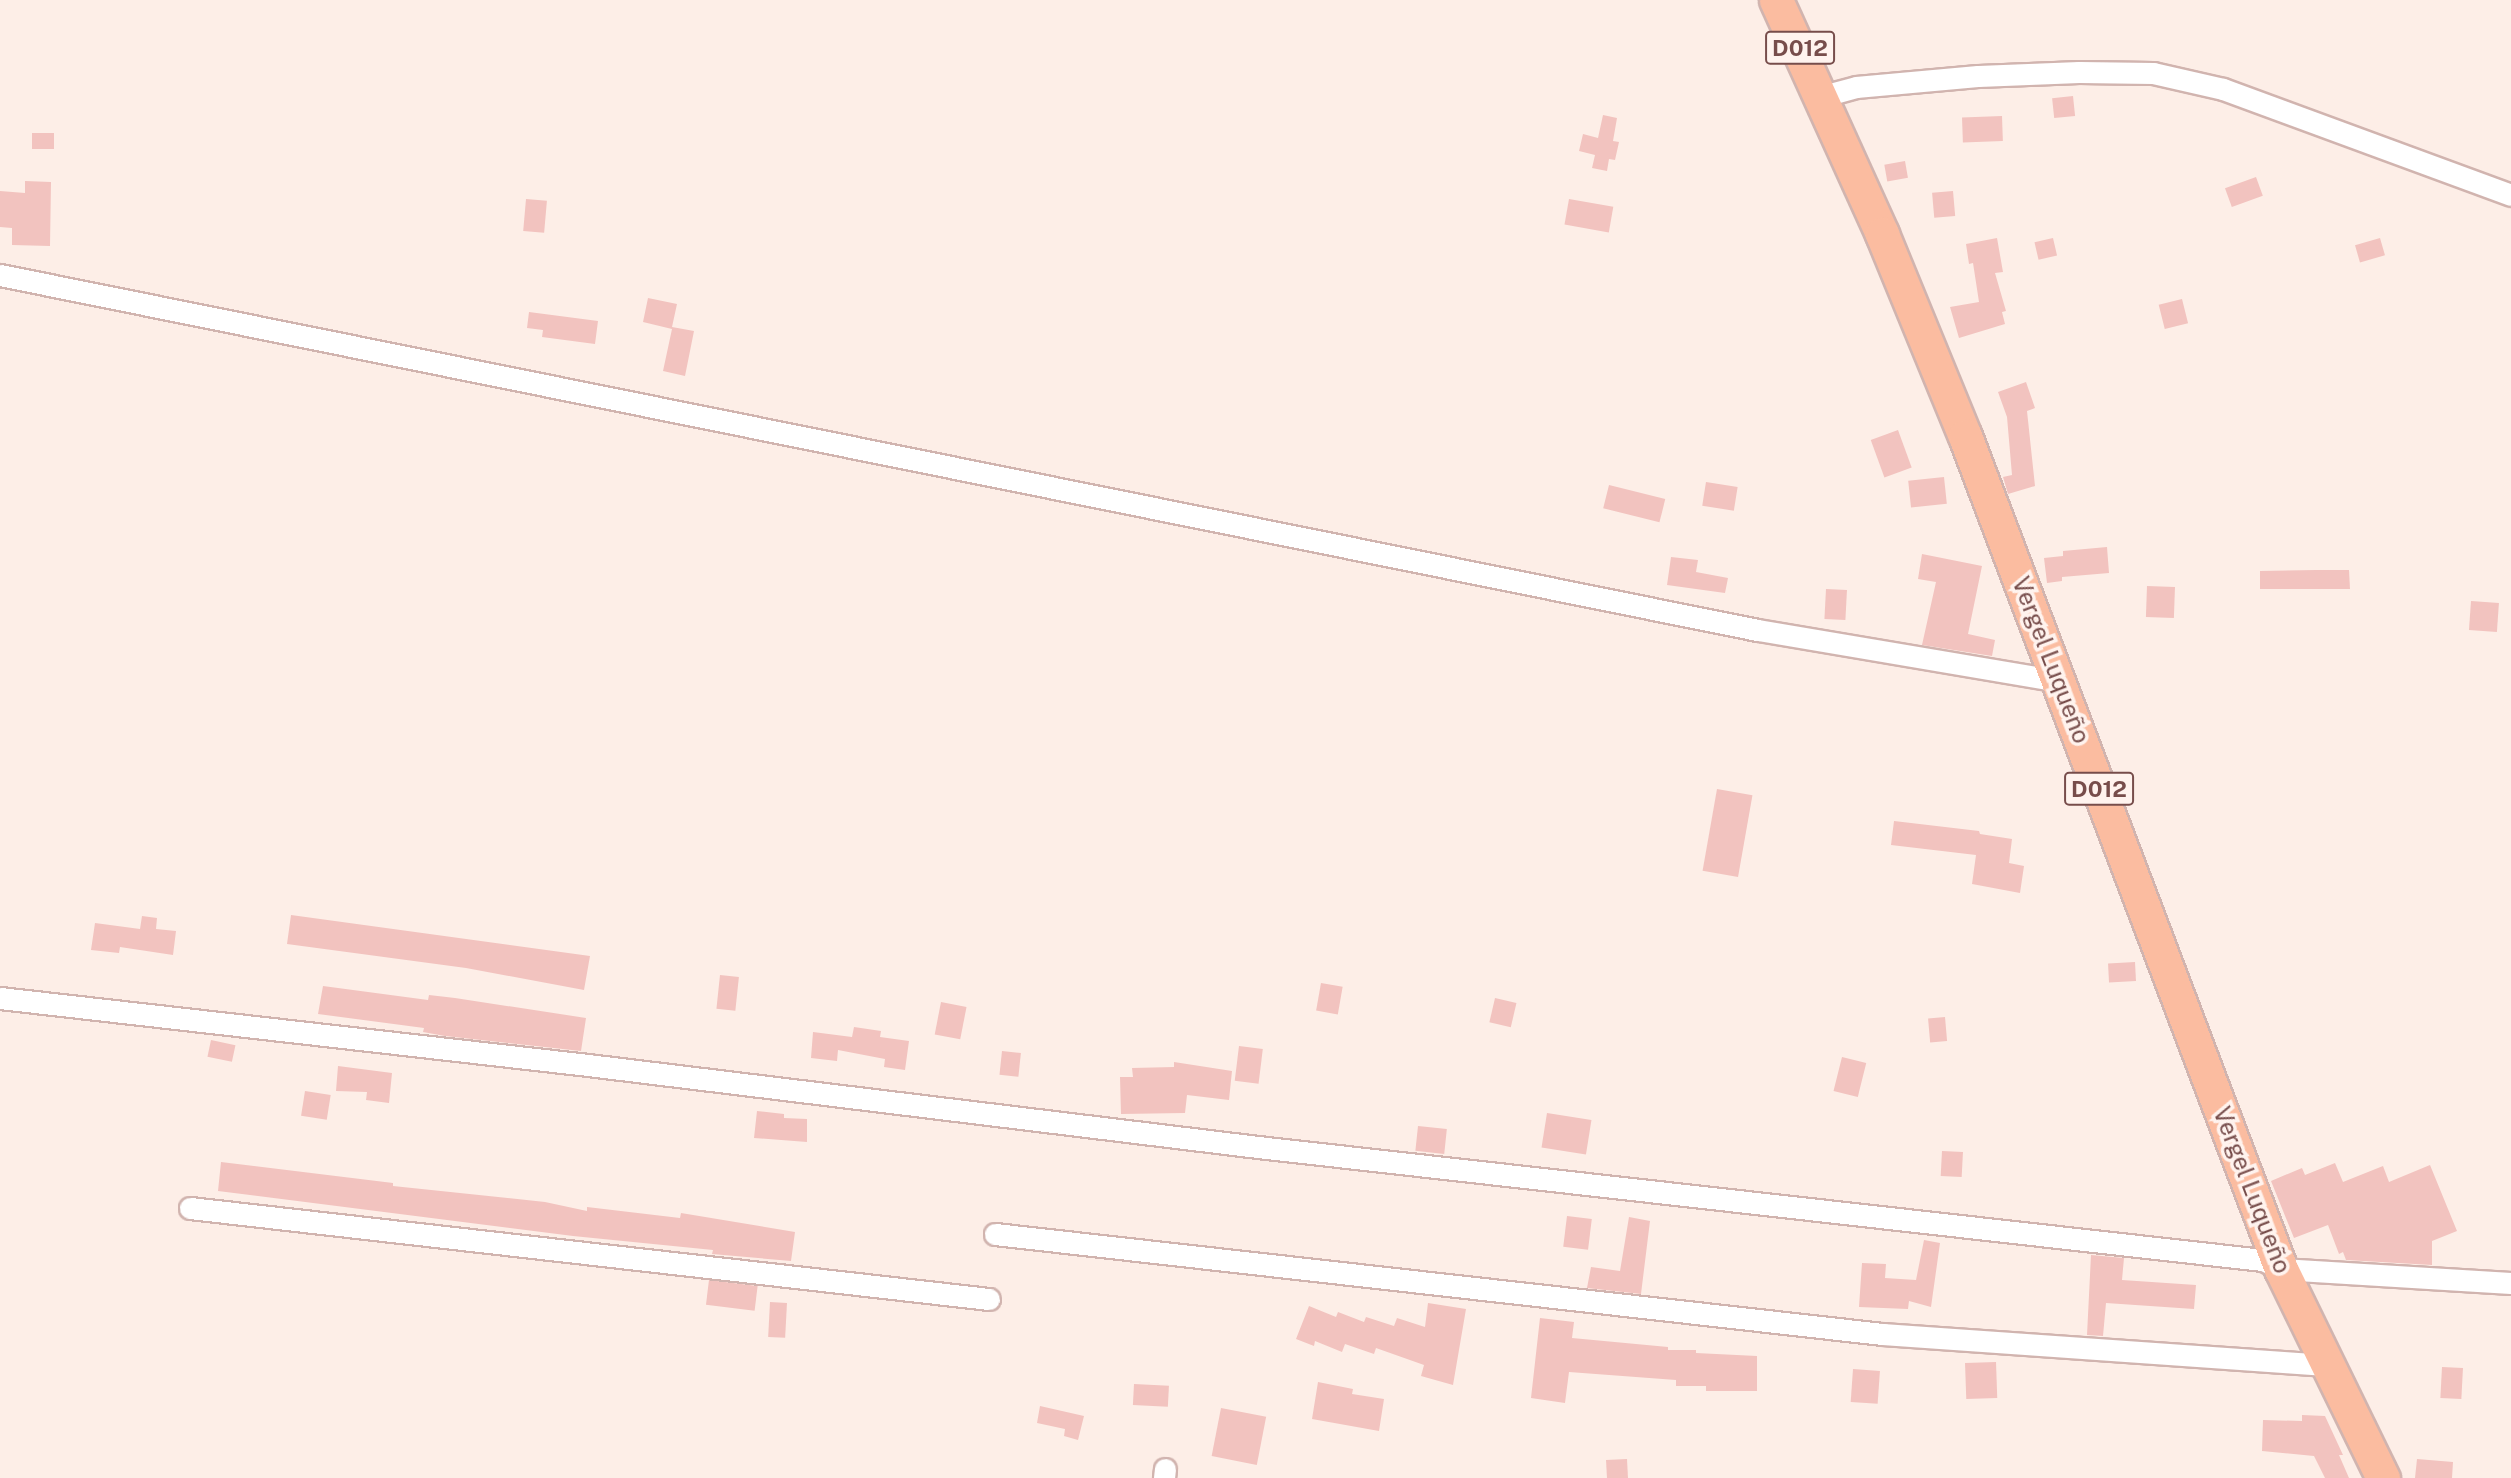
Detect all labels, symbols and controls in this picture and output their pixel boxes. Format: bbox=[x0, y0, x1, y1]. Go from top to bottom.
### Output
road number: D012 bbox=[1765, 28, 1835, 68]
street label: Vergel Luqueño bbox=[2006, 573, 2096, 747]
road number: D012 bbox=[2064, 769, 2134, 808]
street label: Vergel Luqueño bbox=[2207, 1103, 2297, 1277]

